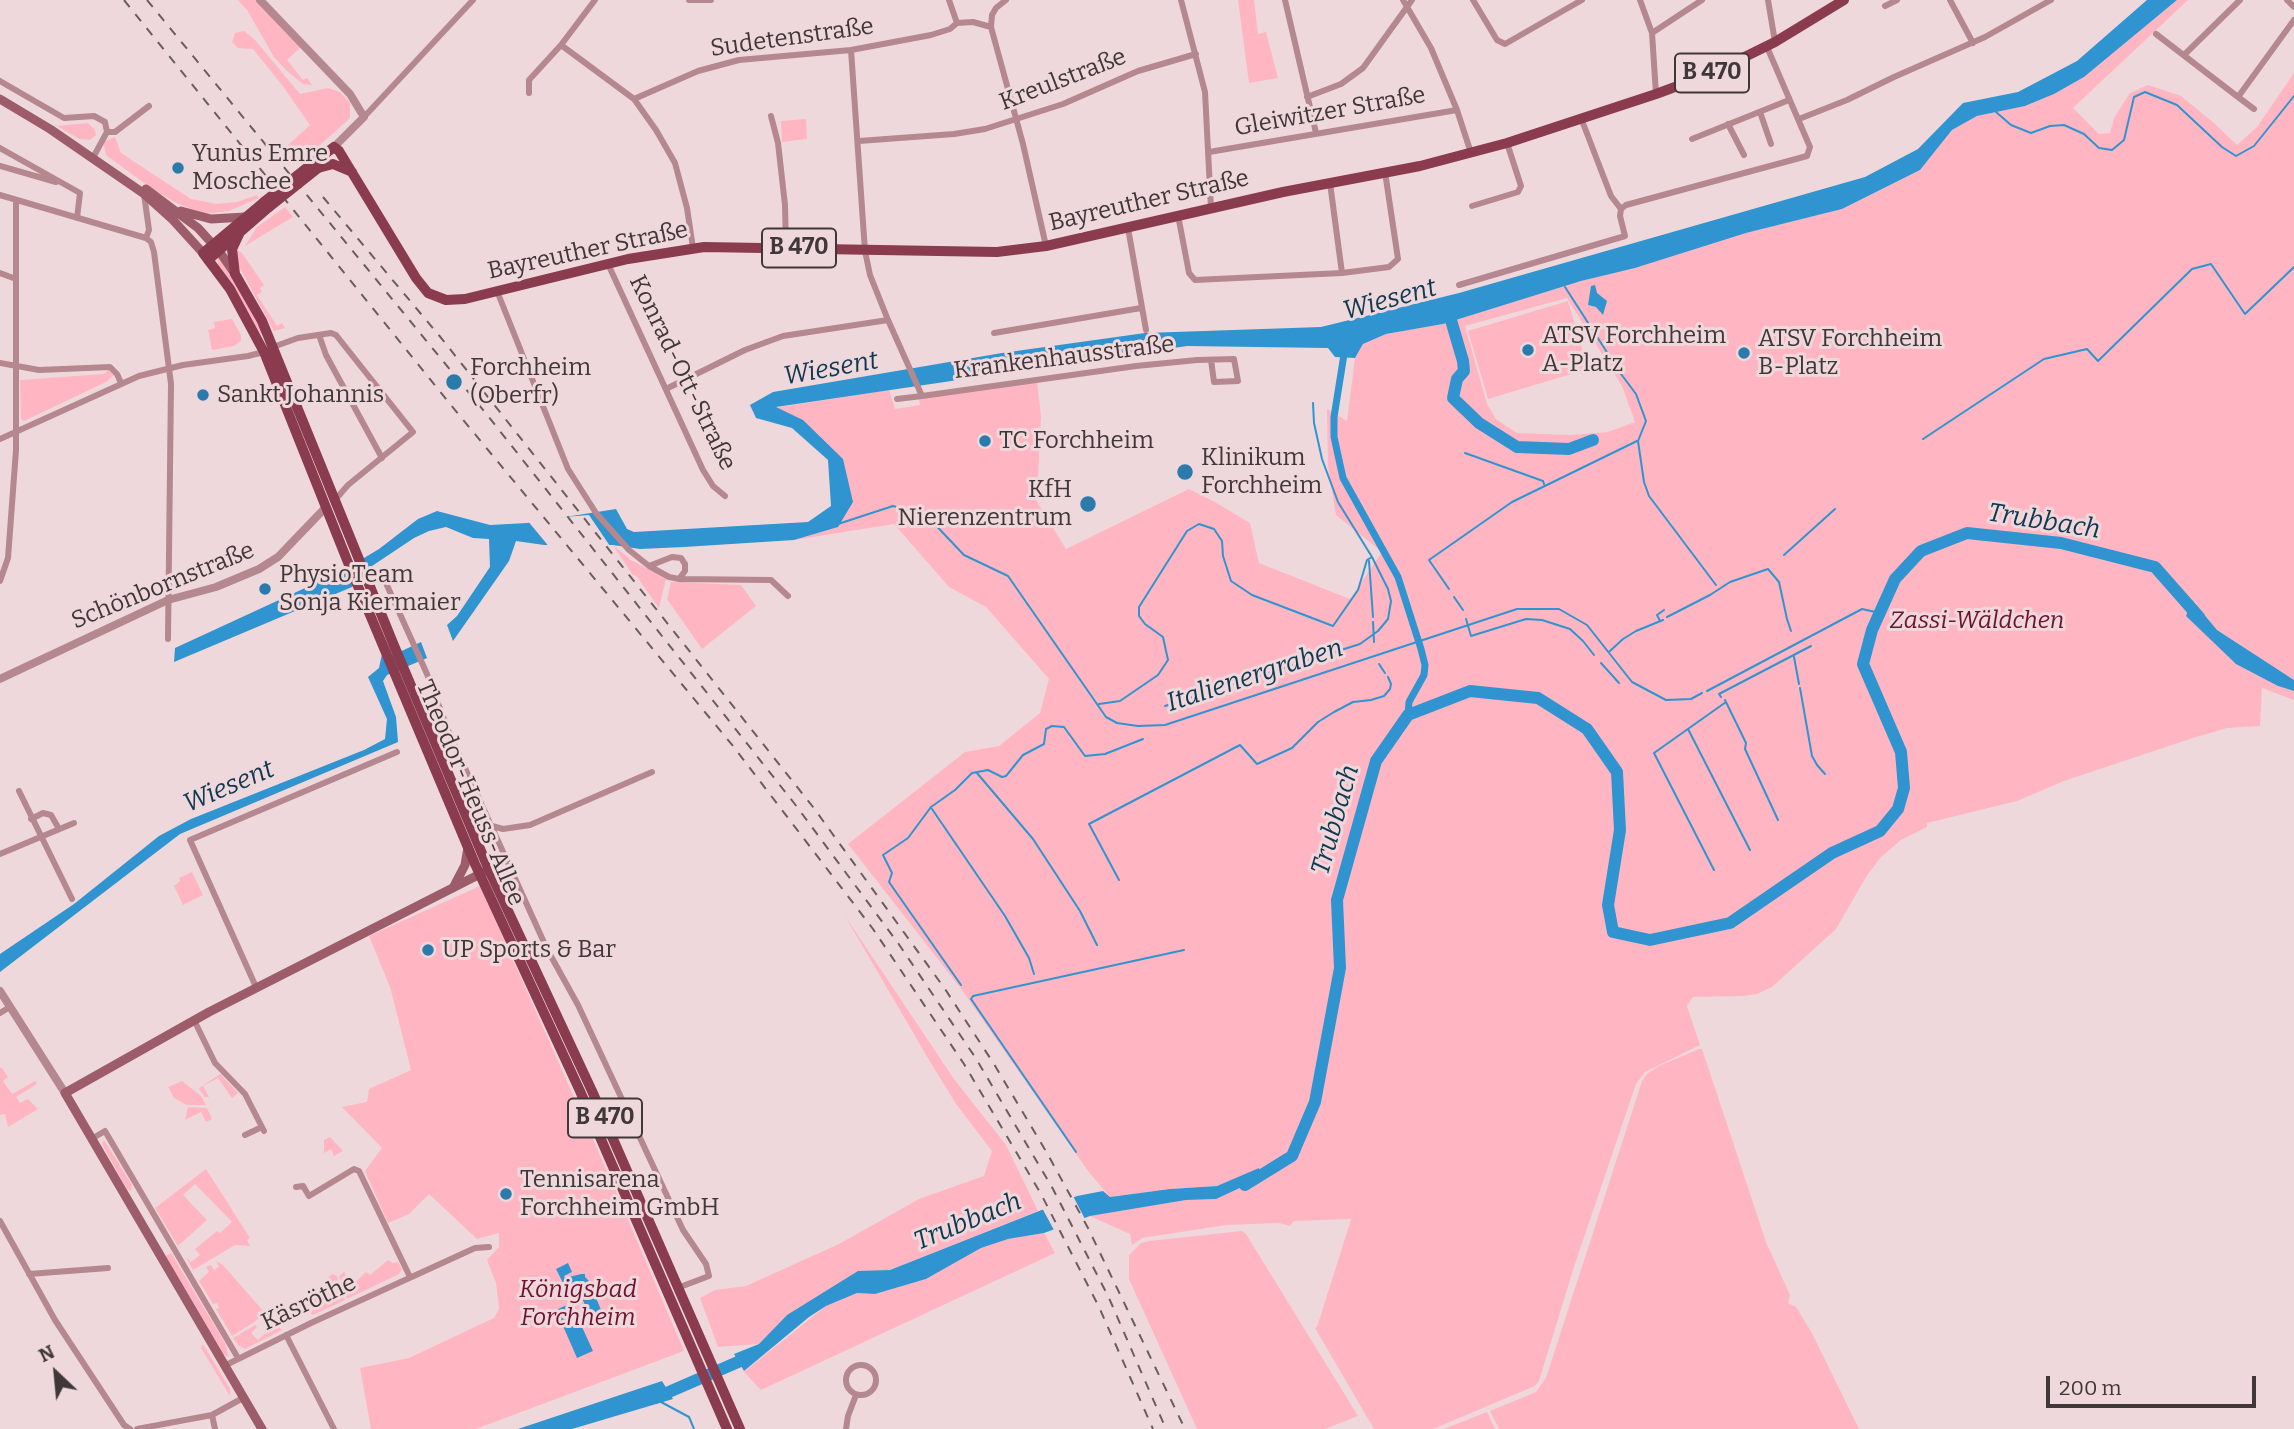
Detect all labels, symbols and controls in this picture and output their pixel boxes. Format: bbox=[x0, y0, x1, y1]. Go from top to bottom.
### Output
street label: Sudetenstraße bbox=[709, 12, 875, 64]
street label: Kreulstraße bbox=[996, 43, 1130, 117]
road number: B 470 bbox=[1675, 54, 1749, 92]
street label: Gleiwitzer Straße bbox=[1232, 81, 1428, 143]
place label: Yunus Emre Moschee bbox=[192, 140, 328, 196]
marker: Yunus Emre Moschee bbox=[170, 160, 186, 176]
street label: Bayreuther Straße bbox=[1046, 164, 1252, 238]
street label: Bayreuther Straße bbox=[485, 216, 691, 286]
road number: B 470 bbox=[762, 229, 836, 268]
street label: Konrad-Ott-Straße bbox=[622, 271, 742, 475]
water label: Wiesent bbox=[1340, 273, 1440, 327]
place label: ATSV Forchheim A-Platz bbox=[1542, 322, 1726, 378]
place label: ATSV Forchheim B-Platz bbox=[1758, 325, 1942, 381]
street label: Krankenhausstraße bbox=[952, 330, 1176, 386]
marker: ATSV Forchheim A-Platz bbox=[1520, 342, 1536, 358]
water label: Wiesent bbox=[781, 345, 881, 393]
marker: ATSV Forchheim B-Platz bbox=[1736, 345, 1752, 361]
place label: Forchheim (Oberfr) bbox=[470, 354, 591, 410]
marker: Forchheim (Oberfr) bbox=[444, 372, 464, 392]
place label: Sankt Johannis bbox=[217, 381, 384, 409]
marker: Sankt Johannis bbox=[195, 387, 211, 403]
place label: TC Forchheim bbox=[999, 427, 1154, 455]
marker: TC Forchheim bbox=[977, 433, 993, 449]
place label: Klinikum Forchheim bbox=[1201, 444, 1322, 500]
marker: Klinikum Forchheim bbox=[1175, 462, 1195, 482]
place label: KfH Nierenzentrum bbox=[898, 476, 1072, 532]
marker: KfH Nierenzentrum bbox=[1078, 494, 1098, 514]
water label: Trubbach bbox=[1986, 498, 2102, 546]
street label: Schönbornstraße bbox=[67, 536, 259, 636]
place label: PhysioTeam Sonja Kiermaier bbox=[279, 561, 461, 617]
marker: PhysioTeam Sonja Kiermaier bbox=[257, 581, 273, 597]
park label: Zassi-Wäldchen bbox=[1890, 607, 2064, 635]
water label: Italienergraben bbox=[1163, 633, 1347, 719]
street label: Theodor-Heuss-Allee bbox=[409, 676, 531, 910]
water label: Wiesent bbox=[179, 754, 279, 820]
water label: Trubbach bbox=[1305, 761, 1367, 879]
place label: UP Sports & Bar bbox=[442, 936, 616, 964]
marker: UP Sports & Bar bbox=[420, 942, 436, 958]
road number: B 470 bbox=[568, 1098, 642, 1138]
place label: Tennisarena Forchheim GmbH bbox=[520, 1166, 720, 1222]
marker: Tennisarena Forchheim GmbH bbox=[498, 1186, 514, 1202]
water label: Trubbach bbox=[910, 1186, 1026, 1258]
street label: Käsröthe bbox=[257, 1269, 361, 1337]
park label: Königsbad Forchheim bbox=[519, 1276, 637, 1332]
north arrow bbox=[21, 1338, 91, 1408]
text: N bbox=[35, 1340, 58, 1367]
scale bar bbox=[2049, 1362, 2259, 1406]
text: 200 m bbox=[2059, 1375, 2122, 1401]

